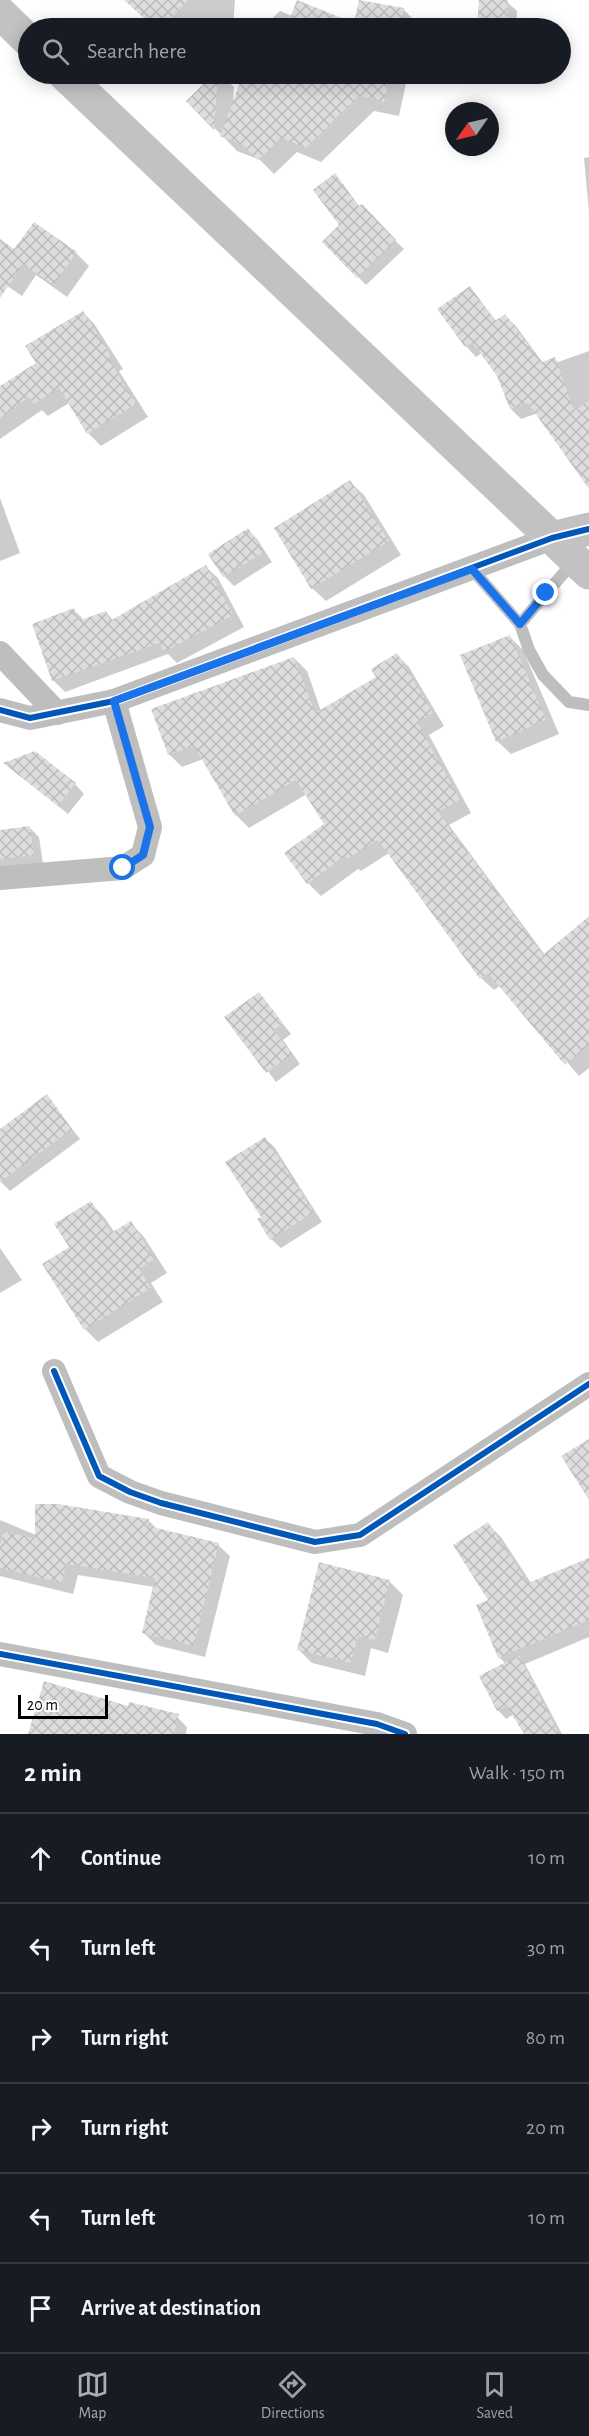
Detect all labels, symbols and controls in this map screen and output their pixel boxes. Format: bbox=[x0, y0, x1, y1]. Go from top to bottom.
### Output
search box bbox=[18, 18, 571, 84]
icon: search bbox=[39, 35, 72, 68]
text: Search here bbox=[87, 40, 186, 62]
north arrow bbox=[445, 102, 499, 156]
route end bbox=[532, 579, 558, 605]
route start bbox=[109, 854, 135, 880]
scale bar bbox=[18, 1692, 108, 1720]
text: 20 m bbox=[27, 1697, 58, 1713]
text: 2 min bbox=[24, 1760, 82, 1786]
text: Walk · 150 m bbox=[469, 1763, 565, 1783]
icon: ahead bbox=[24, 1842, 57, 1875]
text: Continue bbox=[81, 1847, 161, 1869]
text: 10 m bbox=[528, 1848, 565, 1868]
icon: left bbox=[24, 1932, 57, 1965]
text: Turn left bbox=[81, 1937, 155, 1959]
text: 30 m bbox=[527, 1938, 565, 1958]
icon: right bbox=[24, 2022, 57, 2055]
text: Turn right bbox=[81, 2027, 168, 2049]
text: 80 m bbox=[526, 2028, 565, 2048]
icon: right bbox=[24, 2112, 57, 2145]
text: Turn right bbox=[81, 2117, 168, 2139]
text: 20 m bbox=[526, 2118, 565, 2138]
icon: left bbox=[24, 2202, 57, 2235]
text: Turn left bbox=[81, 2207, 155, 2229]
text: 10 m bbox=[528, 2208, 565, 2228]
icon: arrive bbox=[24, 2292, 57, 2325]
text: Arrive at destination bbox=[81, 2297, 261, 2319]
tab: Map bbox=[76, 2368, 109, 2423]
tab: Directions bbox=[261, 2368, 325, 2423]
tab: Saved bbox=[476, 2368, 513, 2423]

